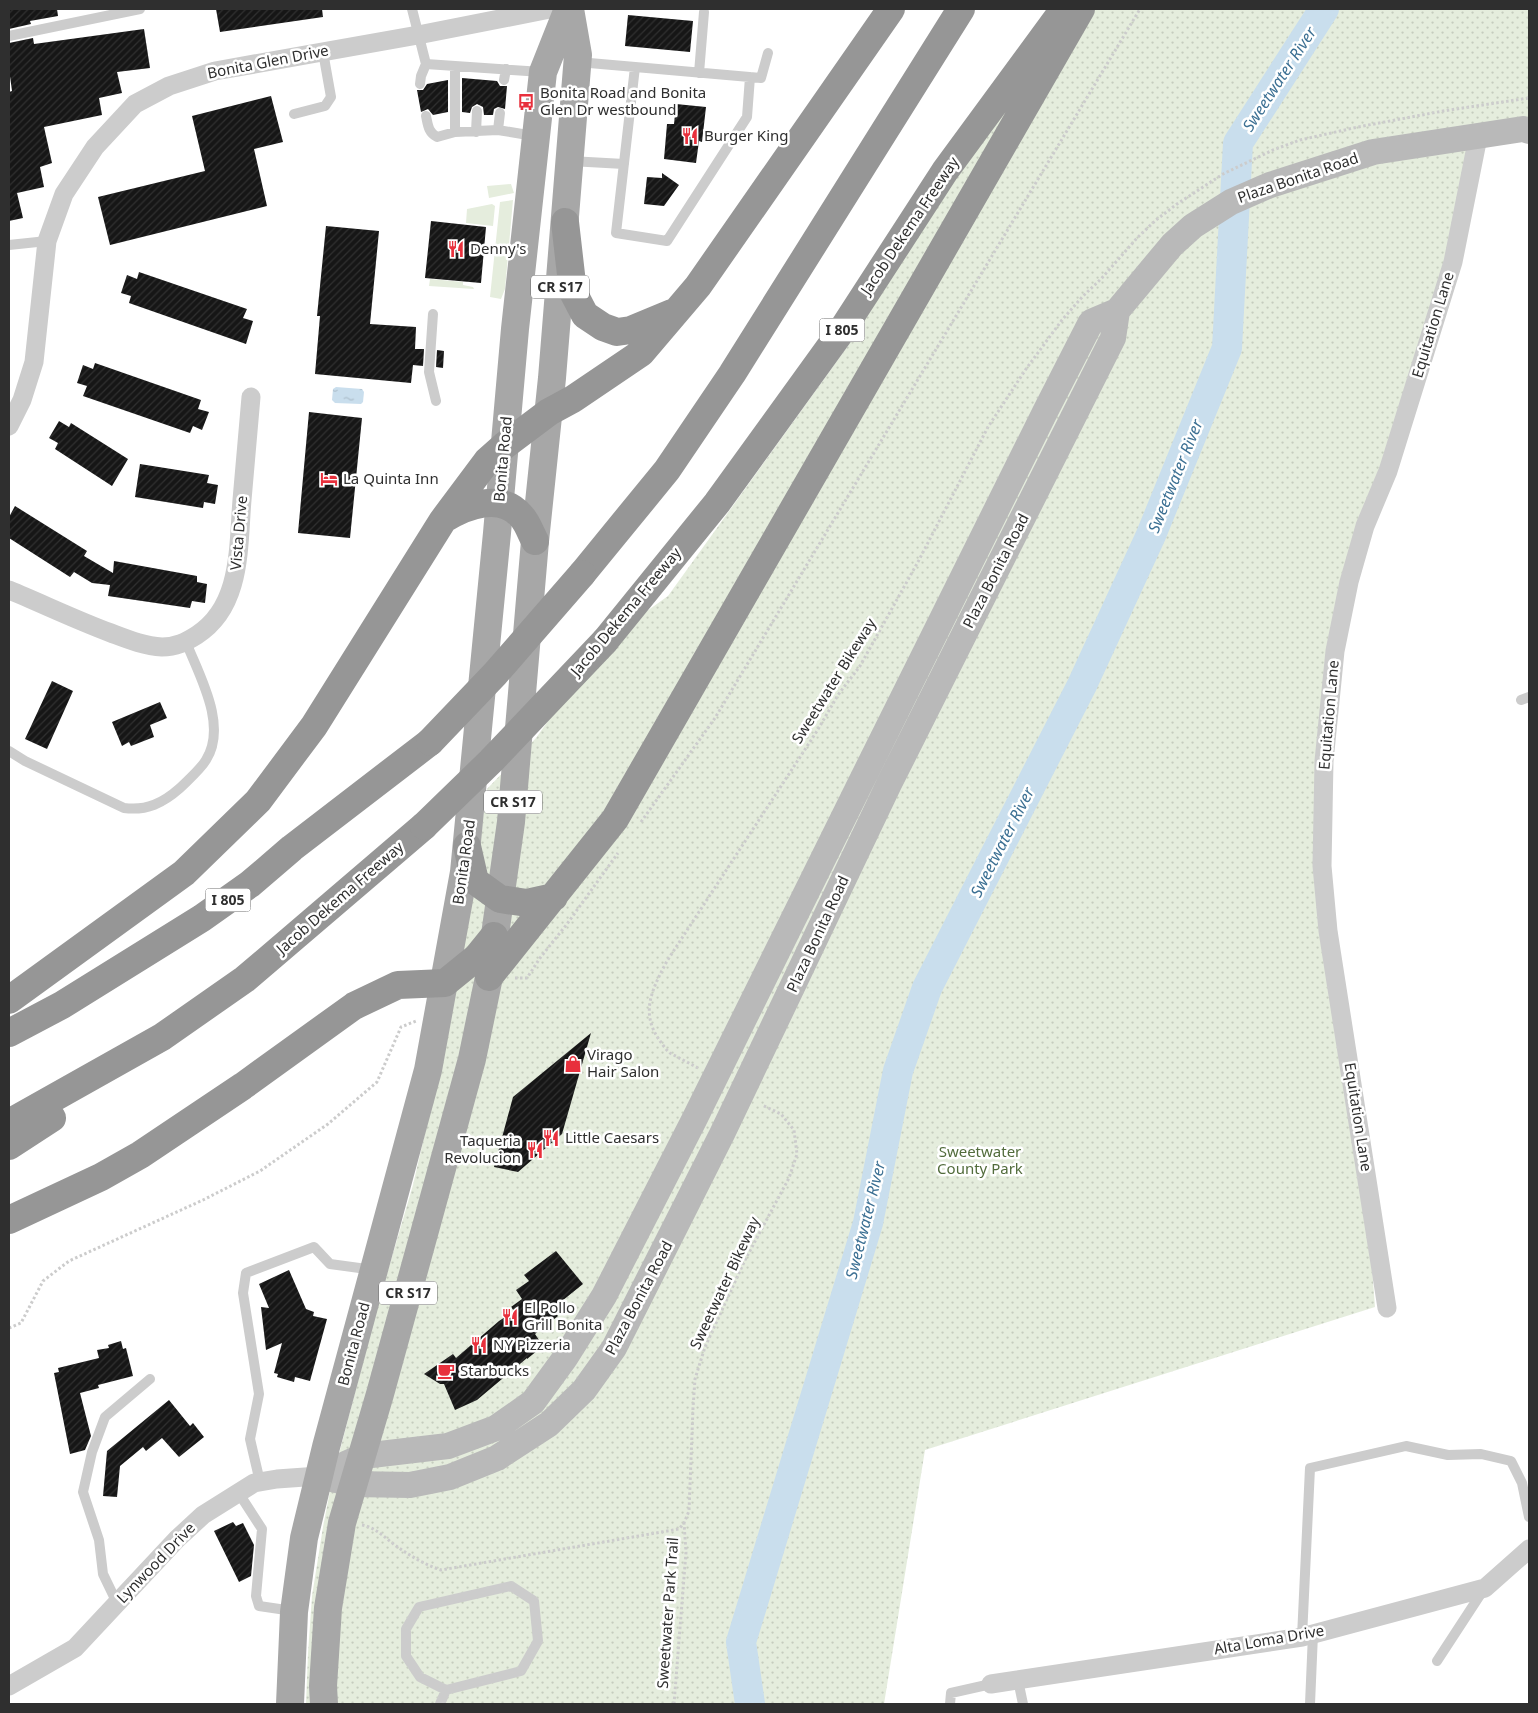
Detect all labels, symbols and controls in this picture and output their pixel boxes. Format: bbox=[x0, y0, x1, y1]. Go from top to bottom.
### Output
water label: Sweetwater River bbox=[1237, 22, 1321, 136]
street label: Bonita Glen Drive bbox=[205, 39, 330, 83]
place label: Bonita Road and Bonita Glen Dr westbound bbox=[540, 82, 706, 119]
bus stop icon: Bonita Road and Bonita Glen Dr westbound bbox=[516, 92, 536, 112]
place label: Burger King bbox=[704, 125, 789, 145]
restaurant icon: Burger King bbox=[680, 126, 700, 146]
street label: Plaza Bonita Road bbox=[1235, 147, 1361, 207]
street label: Jacob Dekema Freeway bbox=[854, 152, 963, 300]
place label: Denny's bbox=[470, 238, 526, 258]
restaurant icon: Denny's bbox=[446, 239, 466, 259]
street label: Equitation Lane bbox=[1406, 269, 1458, 380]
road number: CR S17 bbox=[531, 276, 589, 298]
road number: I 805 bbox=[820, 318, 864, 342]
street label: Bonita Road bbox=[488, 415, 516, 502]
water label: Sweetwater River bbox=[1142, 415, 1208, 536]
place label: La Quinta Inn bbox=[343, 468, 439, 488]
hotel icon: La Quinta Inn bbox=[319, 469, 339, 489]
street label: Vista Drive bbox=[225, 495, 251, 571]
street label: Plaza Bonita Road bbox=[957, 510, 1033, 631]
street label: Jacob Dekema Freeway bbox=[564, 543, 685, 681]
street label: Sweetwater Bikeway bbox=[786, 614, 880, 747]
street label: Equitation Lane bbox=[1313, 659, 1343, 771]
water label: Sweetwater River bbox=[965, 783, 1039, 901]
road number: CR S17 bbox=[484, 790, 542, 814]
street label: Bonita Road bbox=[447, 818, 479, 906]
street label: Jacob Dekema Freeway bbox=[270, 836, 407, 959]
street label: Plaza Bonita Road bbox=[781, 872, 853, 995]
road number: I 805 bbox=[206, 888, 250, 912]
place label: Virago Hair Salon bbox=[587, 1044, 659, 1081]
shop icon: Virago Hair Salon bbox=[563, 1054, 583, 1074]
street label: Equitation Lane bbox=[1341, 1061, 1377, 1173]
place label: Little Caesars bbox=[565, 1127, 659, 1147]
restaurant icon: Little Caesars bbox=[541, 1128, 561, 1148]
place label: Taqueria Revolucion bbox=[444, 1130, 521, 1167]
restaurant icon: Taqueria Revolucion bbox=[525, 1140, 545, 1160]
park label: Sweetwater County Park bbox=[937, 1141, 1023, 1178]
water label: Sweetwater River bbox=[840, 1158, 890, 1281]
street label: Sweetwater Bikeway bbox=[685, 1213, 764, 1352]
street label: Plaza Bonita Road bbox=[600, 1237, 677, 1358]
road number: CR S17 bbox=[379, 1282, 437, 1305]
place label: El Pollo Grill Bonita bbox=[524, 1297, 602, 1334]
street label: Bonita Road bbox=[332, 1300, 374, 1388]
restaurant icon: El Pollo Grill Bonita bbox=[500, 1307, 520, 1327]
place label: NY Pizzeria bbox=[493, 1334, 571, 1354]
restaurant icon: NY Pizzeria bbox=[469, 1335, 489, 1355]
place label: Starbucks bbox=[460, 1360, 529, 1380]
cafe icon: Starbucks bbox=[436, 1361, 456, 1381]
street label: Lynwood Drive bbox=[112, 1518, 199, 1607]
street label: Sweetwater Park Trail bbox=[652, 1537, 682, 1689]
street label: Alta Loma Drive bbox=[1212, 1619, 1325, 1659]

